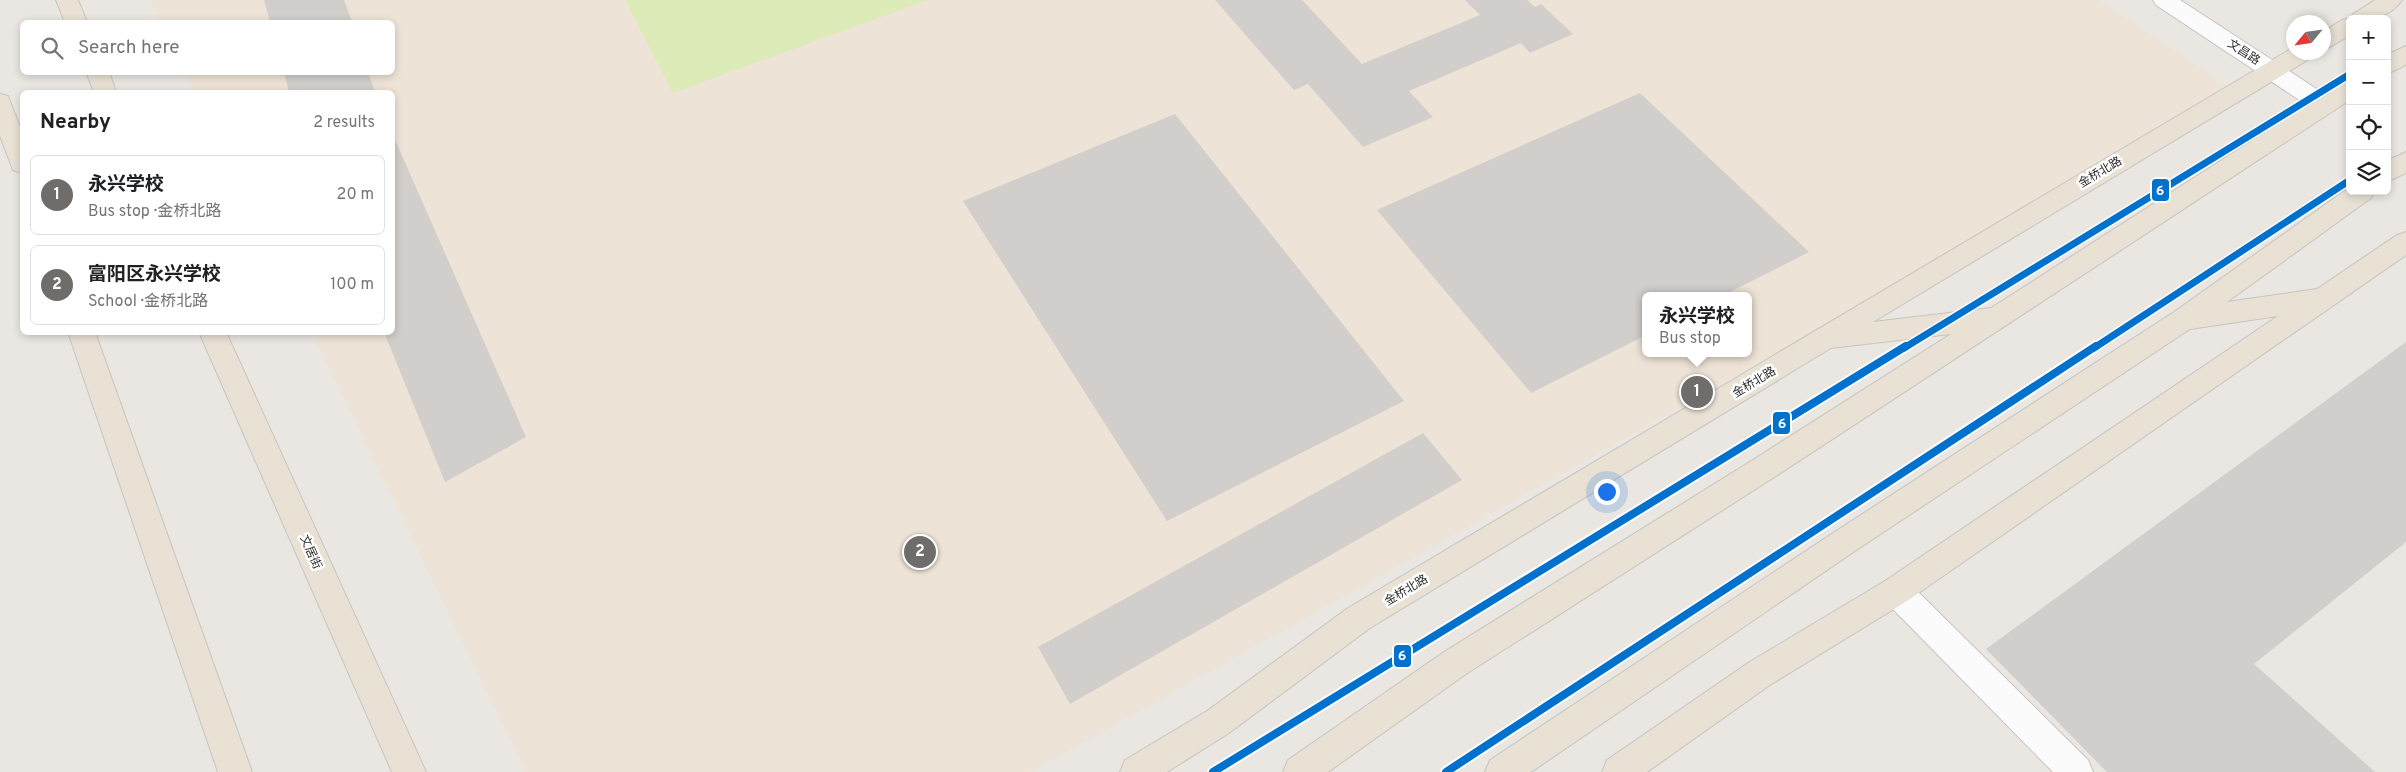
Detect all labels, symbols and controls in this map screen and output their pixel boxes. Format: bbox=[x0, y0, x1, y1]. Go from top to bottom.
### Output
north arrow bbox=[2286, 15, 2331, 60]
map controls bbox=[2346, 15, 2391, 195]
button: + bbox=[2346, 15, 2391, 60]
search box bbox=[20, 20, 395, 75]
icon: search bbox=[38, 34, 66, 62]
text: Search here bbox=[78, 36, 180, 60]
street label: 文昌路 bbox=[2224, 36, 2263, 69]
button: − bbox=[2346, 60, 2391, 105]
button: locate bbox=[2346, 105, 2391, 150]
text: Nearby bbox=[40, 109, 111, 136]
text: 2 results bbox=[313, 113, 375, 133]
button: layers bbox=[2346, 150, 2391, 195]
street label: 金桥北路 bbox=[2076, 154, 2125, 192]
text: 永兴学校 bbox=[88, 173, 164, 197]
line badge: 6 bbox=[2151, 178, 2170, 202]
text: 6 bbox=[2156, 183, 2164, 200]
text: 1 bbox=[54, 185, 60, 205]
text: 20 m bbox=[337, 185, 374, 205]
text: Bus stop · 金桥北路 bbox=[88, 202, 221, 222]
text: 富阳区永兴学校 bbox=[88, 263, 221, 287]
text: 2 bbox=[52, 275, 62, 295]
text: 100 m bbox=[330, 275, 374, 295]
text: School · 金桥北路 bbox=[88, 292, 208, 312]
popup bbox=[1642, 292, 1752, 357]
text: 永兴学校 bbox=[1659, 305, 1735, 329]
text: Bus stop bbox=[1659, 329, 1721, 349]
street label: 金桥北路 bbox=[1730, 364, 1779, 402]
pin: 1 bbox=[1681, 373, 1713, 411]
line badge: 6 bbox=[1772, 411, 1791, 435]
text: 6 bbox=[1778, 416, 1786, 433]
your location bbox=[1594, 479, 1620, 505]
street label: 文居街 bbox=[295, 533, 325, 572]
pin: 2 bbox=[904, 533, 936, 571]
street label: 金桥北路 bbox=[1382, 572, 1431, 610]
line badge: 6 bbox=[1393, 644, 1412, 668]
text: 6 bbox=[1398, 648, 1406, 665]

